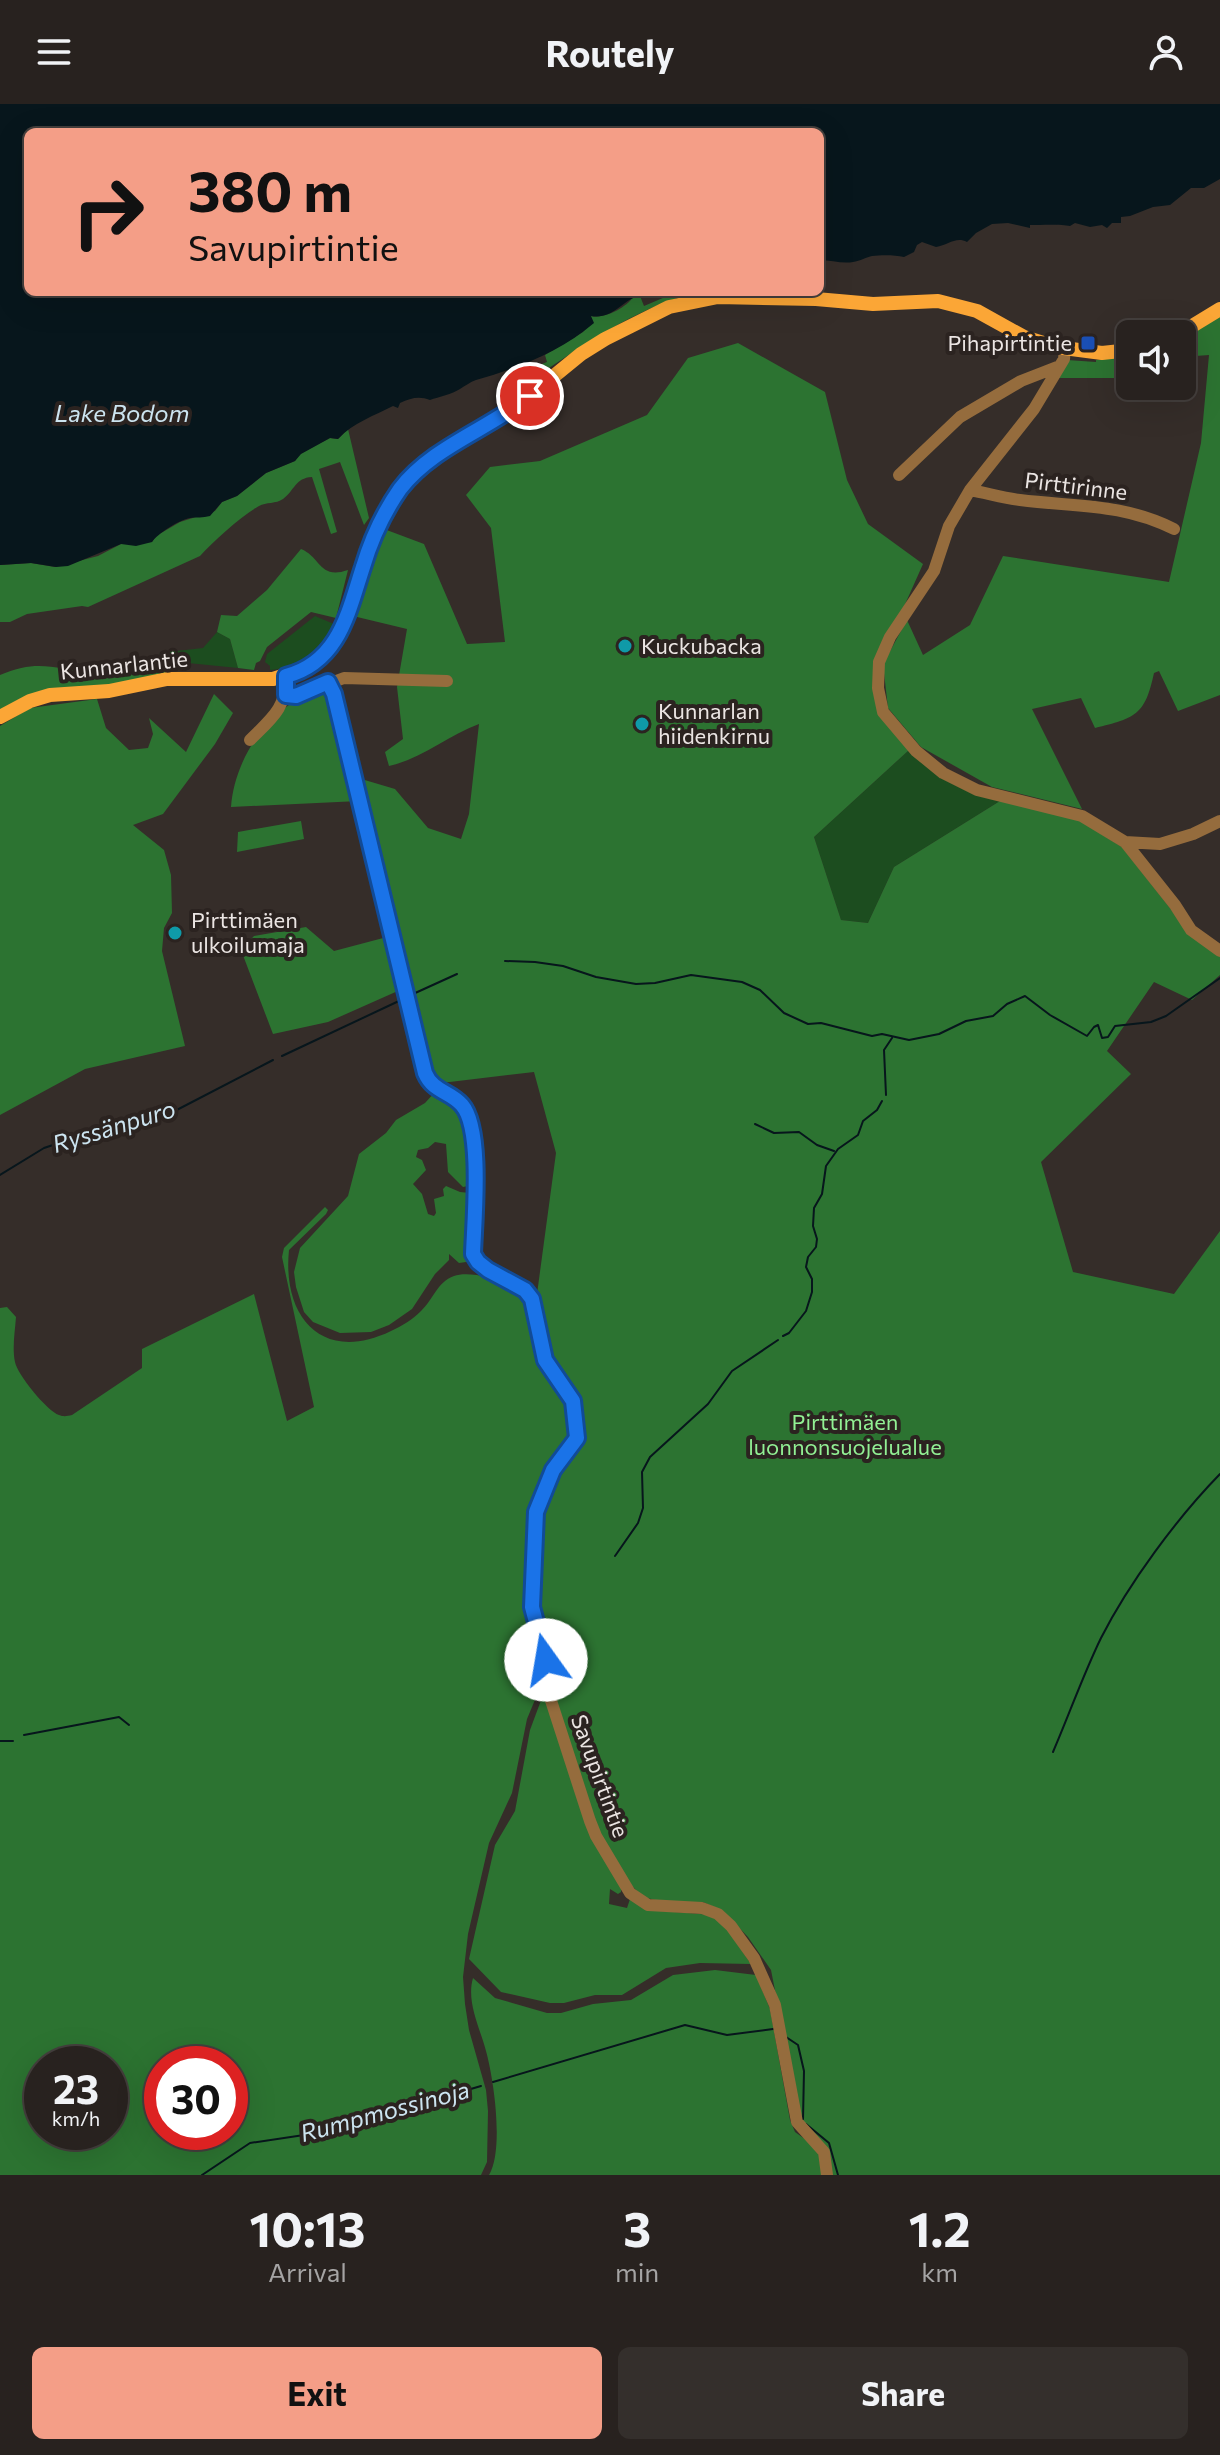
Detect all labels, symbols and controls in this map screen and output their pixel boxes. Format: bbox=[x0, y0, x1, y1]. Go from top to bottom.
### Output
icon: menu bbox=[32, 30, 76, 74]
text: Routely bbox=[545, 30, 675, 74]
icon: person bbox=[1144, 30, 1188, 74]
text: 380 m bbox=[188, 155, 352, 224]
icon: right bbox=[56, 160, 160, 264]
text: Savupirtintie bbox=[188, 224, 399, 268]
map controls bbox=[1116, 320, 1196, 400]
button: sound bbox=[1116, 320, 1196, 400]
place label: Pihapirtintie bbox=[947, 329, 1072, 356]
marker: Pihapirtintie bbox=[1079, 334, 1097, 352]
pin bbox=[496, 362, 564, 430]
icon: arrive bbox=[508, 374, 552, 418]
water label: Lake Bodom bbox=[55, 398, 189, 427]
street label: Pirttirinne bbox=[1023, 466, 1129, 505]
place label: Kuckubacka bbox=[641, 632, 762, 659]
marker: Kuckubacka bbox=[616, 637, 634, 655]
street label: Kunnarlantie bbox=[59, 644, 189, 685]
place label: Kunnarlan hiidenkirnu bbox=[658, 697, 770, 749]
marker: Kunnarlan hiidenkirnu bbox=[633, 715, 651, 733]
place label: Pirttimäen ulkoilumaja bbox=[191, 906, 305, 958]
marker: Pirttimäen ulkoilumaja bbox=[166, 924, 184, 942]
water label: Ryssänpuro bbox=[48, 1093, 179, 1158]
park label: Pirttimäen luonnonsuojelualue bbox=[748, 1408, 942, 1460]
position arrow bbox=[504, 1618, 588, 1702]
street label: Savupirtintie bbox=[566, 1711, 635, 1841]
speed limit sign: 30 bbox=[144, 2046, 248, 2150]
text: 23 bbox=[53, 2063, 99, 2112]
water label: Rumpmossinoja bbox=[297, 2074, 473, 2147]
text: km/h bbox=[52, 2106, 100, 2130]
text: 10:13 bbox=[250, 2198, 366, 2257]
text: 3 bbox=[623, 2198, 651, 2257]
text: 1.2 bbox=[909, 2198, 971, 2257]
text: Arrival bbox=[268, 2256, 347, 2287]
text: min bbox=[615, 2256, 659, 2287]
text: km bbox=[921, 2256, 958, 2287]
button: Exit bbox=[32, 2347, 602, 2439]
button: Share bbox=[618, 2347, 1188, 2439]

